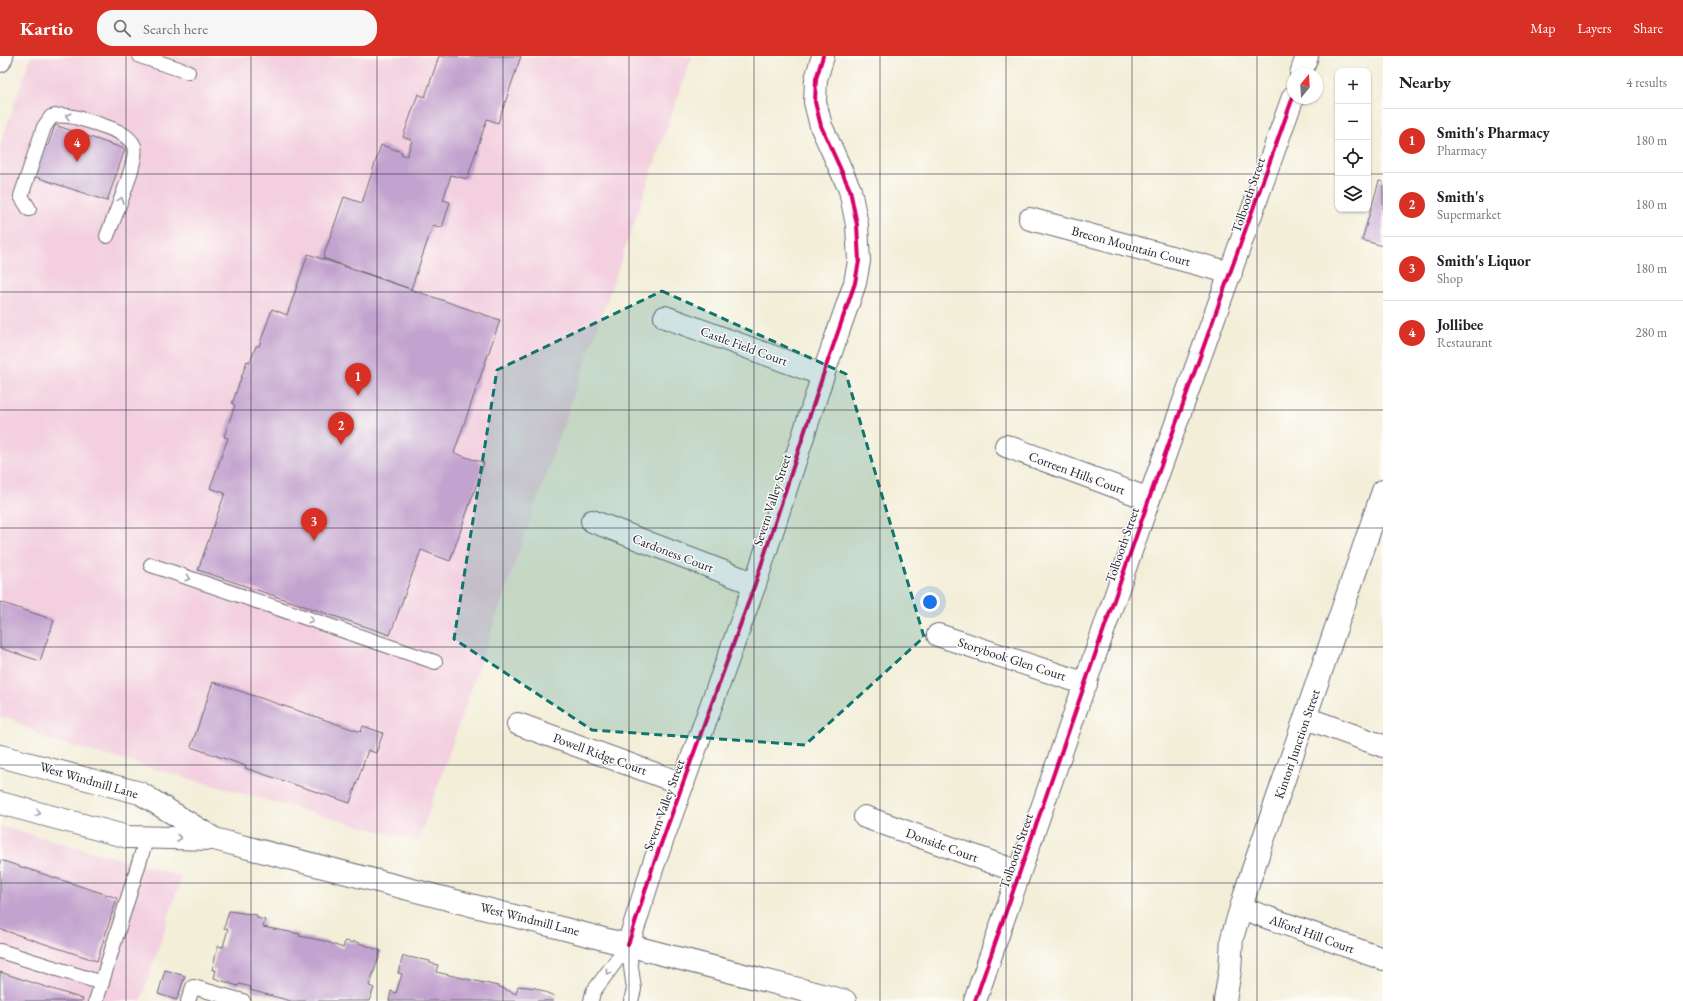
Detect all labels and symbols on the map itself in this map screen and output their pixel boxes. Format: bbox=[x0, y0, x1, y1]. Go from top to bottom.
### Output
north arrow bbox=[1287, 68, 1323, 104]
one-way arrow bbox=[65, 112, 72, 121]
pin: 4 bbox=[64, 129, 90, 162]
street label: Tolbooth Street bbox=[1227, 155, 1269, 235]
one-way arrow bbox=[116, 196, 124, 203]
street label: Brecon Mountain Court bbox=[1070, 222, 1192, 270]
street label: Castle Field Court bbox=[698, 322, 790, 370]
pin: 1 bbox=[345, 363, 371, 396]
pin: 2 bbox=[328, 412, 354, 445]
street label: Correen Hills Court bbox=[1026, 448, 1128, 498]
street label: Severn Valley Street bbox=[749, 452, 795, 548]
street label: Tolbooth Street bbox=[1101, 505, 1143, 585]
pin: 3 bbox=[301, 508, 327, 541]
street label: Cardoness Court bbox=[630, 530, 716, 576]
one-way arrow bbox=[185, 573, 192, 582]
your location bbox=[920, 592, 940, 612]
one-way arrow bbox=[308, 615, 315, 623]
street label: Storybook Glen Court bbox=[956, 633, 1068, 685]
street label: Kintori Junction Street bbox=[1270, 687, 1324, 801]
street label: Powell Ridge Court bbox=[551, 729, 649, 779]
street label: Severn Valley Street bbox=[640, 757, 688, 853]
street label: West Windmill Lane bbox=[38, 758, 140, 802]
one-way arrow bbox=[34, 808, 41, 817]
street label: Tolbooth Street bbox=[995, 811, 1037, 891]
street label: Donside Court bbox=[904, 824, 980, 866]
one-way arrow bbox=[176, 834, 182, 842]
street label: West Windmill Lane bbox=[479, 898, 581, 940]
street label: Alford Hill Court bbox=[1266, 910, 1357, 957]
one-way arrow bbox=[605, 968, 613, 975]

